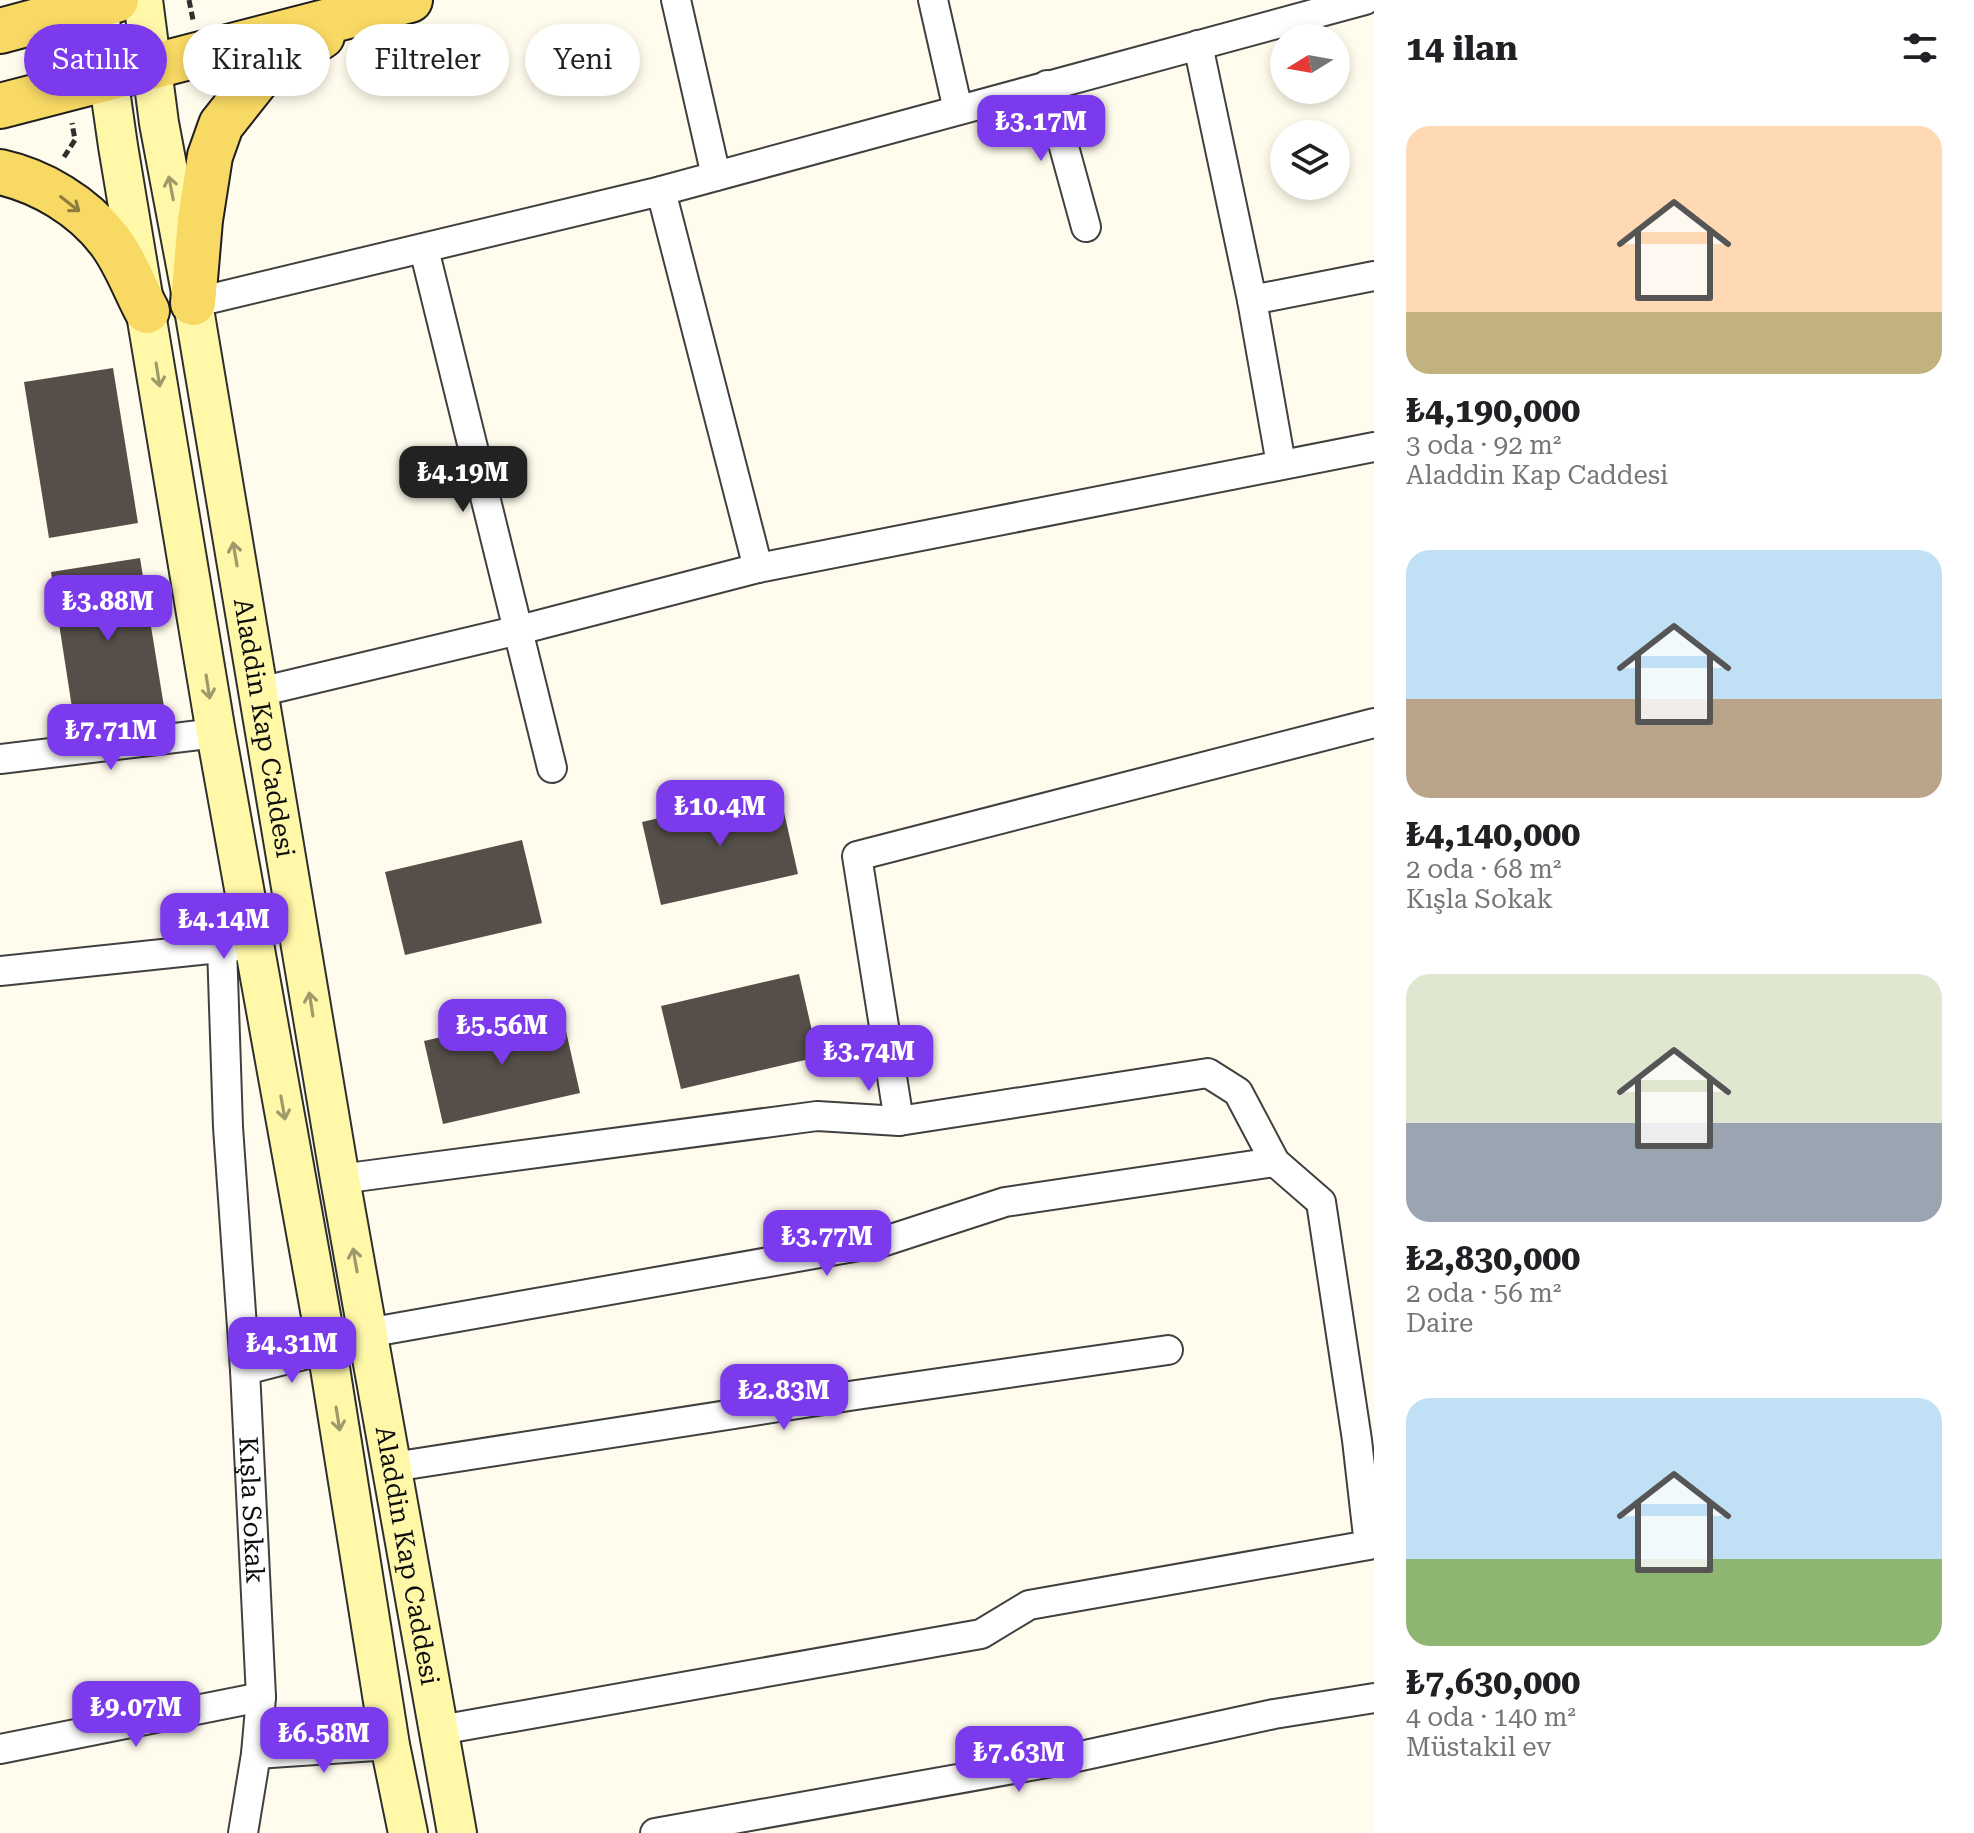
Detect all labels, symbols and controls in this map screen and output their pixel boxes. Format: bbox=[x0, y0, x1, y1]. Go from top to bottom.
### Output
chip: Satılık bbox=[24, 24, 167, 96]
chip: Kiralık bbox=[183, 24, 330, 96]
chip: Filtreler bbox=[346, 24, 509, 96]
chip: Yeni bbox=[525, 24, 640, 96]
north arrow bbox=[1270, 24, 1350, 104]
map controls bbox=[1270, 24, 1350, 200]
icon: filters bbox=[1898, 26, 1942, 70]
text: 14 ilan bbox=[1406, 28, 1518, 68]
pin: ₺3.17M bbox=[976, 95, 1106, 163]
text: ₺3.17M bbox=[995, 106, 1087, 136]
button: layers bbox=[1270, 120, 1350, 200]
one-way arrow bbox=[162, 176, 177, 201]
icon: home bbox=[1602, 178, 1746, 322]
one-way arrow bbox=[59, 196, 80, 213]
one-way arrow bbox=[151, 362, 166, 387]
text: ₺4,190,000 bbox=[1406, 390, 1580, 430]
text: 3 oda · 92 m² bbox=[1406, 430, 1561, 460]
pin: ₺4.19M bbox=[398, 446, 528, 514]
text: ₺4.19M bbox=[417, 457, 509, 487]
text: Aladdin Kap Caddesi bbox=[1406, 460, 1668, 490]
one-way arrow bbox=[227, 542, 242, 567]
pin: ₺3.88M bbox=[43, 575, 173, 643]
text: ₺3.88M bbox=[62, 586, 154, 616]
street label: Aladdin Kap Caddesi bbox=[228, 596, 301, 860]
icon: home bbox=[1602, 602, 1746, 746]
one-way arrow bbox=[202, 674, 217, 699]
pin: ₺7.71M bbox=[46, 704, 176, 772]
text: ₺7.71M bbox=[65, 715, 157, 745]
pin: ₺10.4M bbox=[655, 780, 785, 848]
text: ₺10.4M bbox=[674, 791, 766, 821]
text: ₺4,140,000 bbox=[1406, 814, 1580, 854]
text: 2 oda · 68 m² bbox=[1406, 854, 1561, 884]
text: Kışla Sokak bbox=[1406, 884, 1553, 914]
pin: ₺4.14M bbox=[159, 893, 289, 961]
text: ₺4.14M bbox=[178, 904, 270, 934]
one-way arrow bbox=[303, 992, 318, 1017]
pin: ₺5.56M bbox=[437, 999, 567, 1067]
text: ₺5.56M bbox=[456, 1010, 548, 1040]
pin: ₺3.74M bbox=[804, 1025, 934, 1093]
icon: home bbox=[1602, 1026, 1746, 1170]
text: ₺3.74M bbox=[823, 1036, 915, 1066]
one-way arrow bbox=[276, 1095, 291, 1120]
pin: ₺3.77M bbox=[762, 1210, 892, 1278]
text: ₺3.77M bbox=[781, 1221, 873, 1251]
text: ₺2,830,000 bbox=[1406, 1238, 1580, 1278]
one-way arrow bbox=[346, 1248, 361, 1273]
text: 2 oda · 56 m² bbox=[1406, 1278, 1561, 1308]
text: Daire bbox=[1406, 1308, 1473, 1338]
pin: ₺4.31M bbox=[227, 1317, 357, 1385]
text: ₺4.31M bbox=[246, 1328, 338, 1358]
pin: ₺2.83M bbox=[719, 1364, 849, 1432]
text: ₺2.83M bbox=[738, 1375, 830, 1405]
one-way arrow bbox=[331, 1406, 346, 1431]
street label: Aladdin Kap Caddesi bbox=[369, 1424, 445, 1687]
street label: Kışla Sokak bbox=[233, 1436, 270, 1584]
icon: home bbox=[1602, 1450, 1746, 1594]
text: ₺7,630,000 bbox=[1406, 1662, 1580, 1702]
pin: ₺9.07M bbox=[71, 1681, 201, 1749]
text: ₺9.07M bbox=[90, 1692, 182, 1722]
text: 4 oda · 140 m² bbox=[1406, 1702, 1576, 1732]
pin: ₺6.58M bbox=[259, 1707, 389, 1775]
text: ₺6.58M bbox=[278, 1718, 370, 1748]
pin: ₺7.63M bbox=[954, 1726, 1084, 1794]
text: Müstakil ev bbox=[1406, 1732, 1551, 1762]
text: ₺7.63M bbox=[973, 1737, 1065, 1767]

